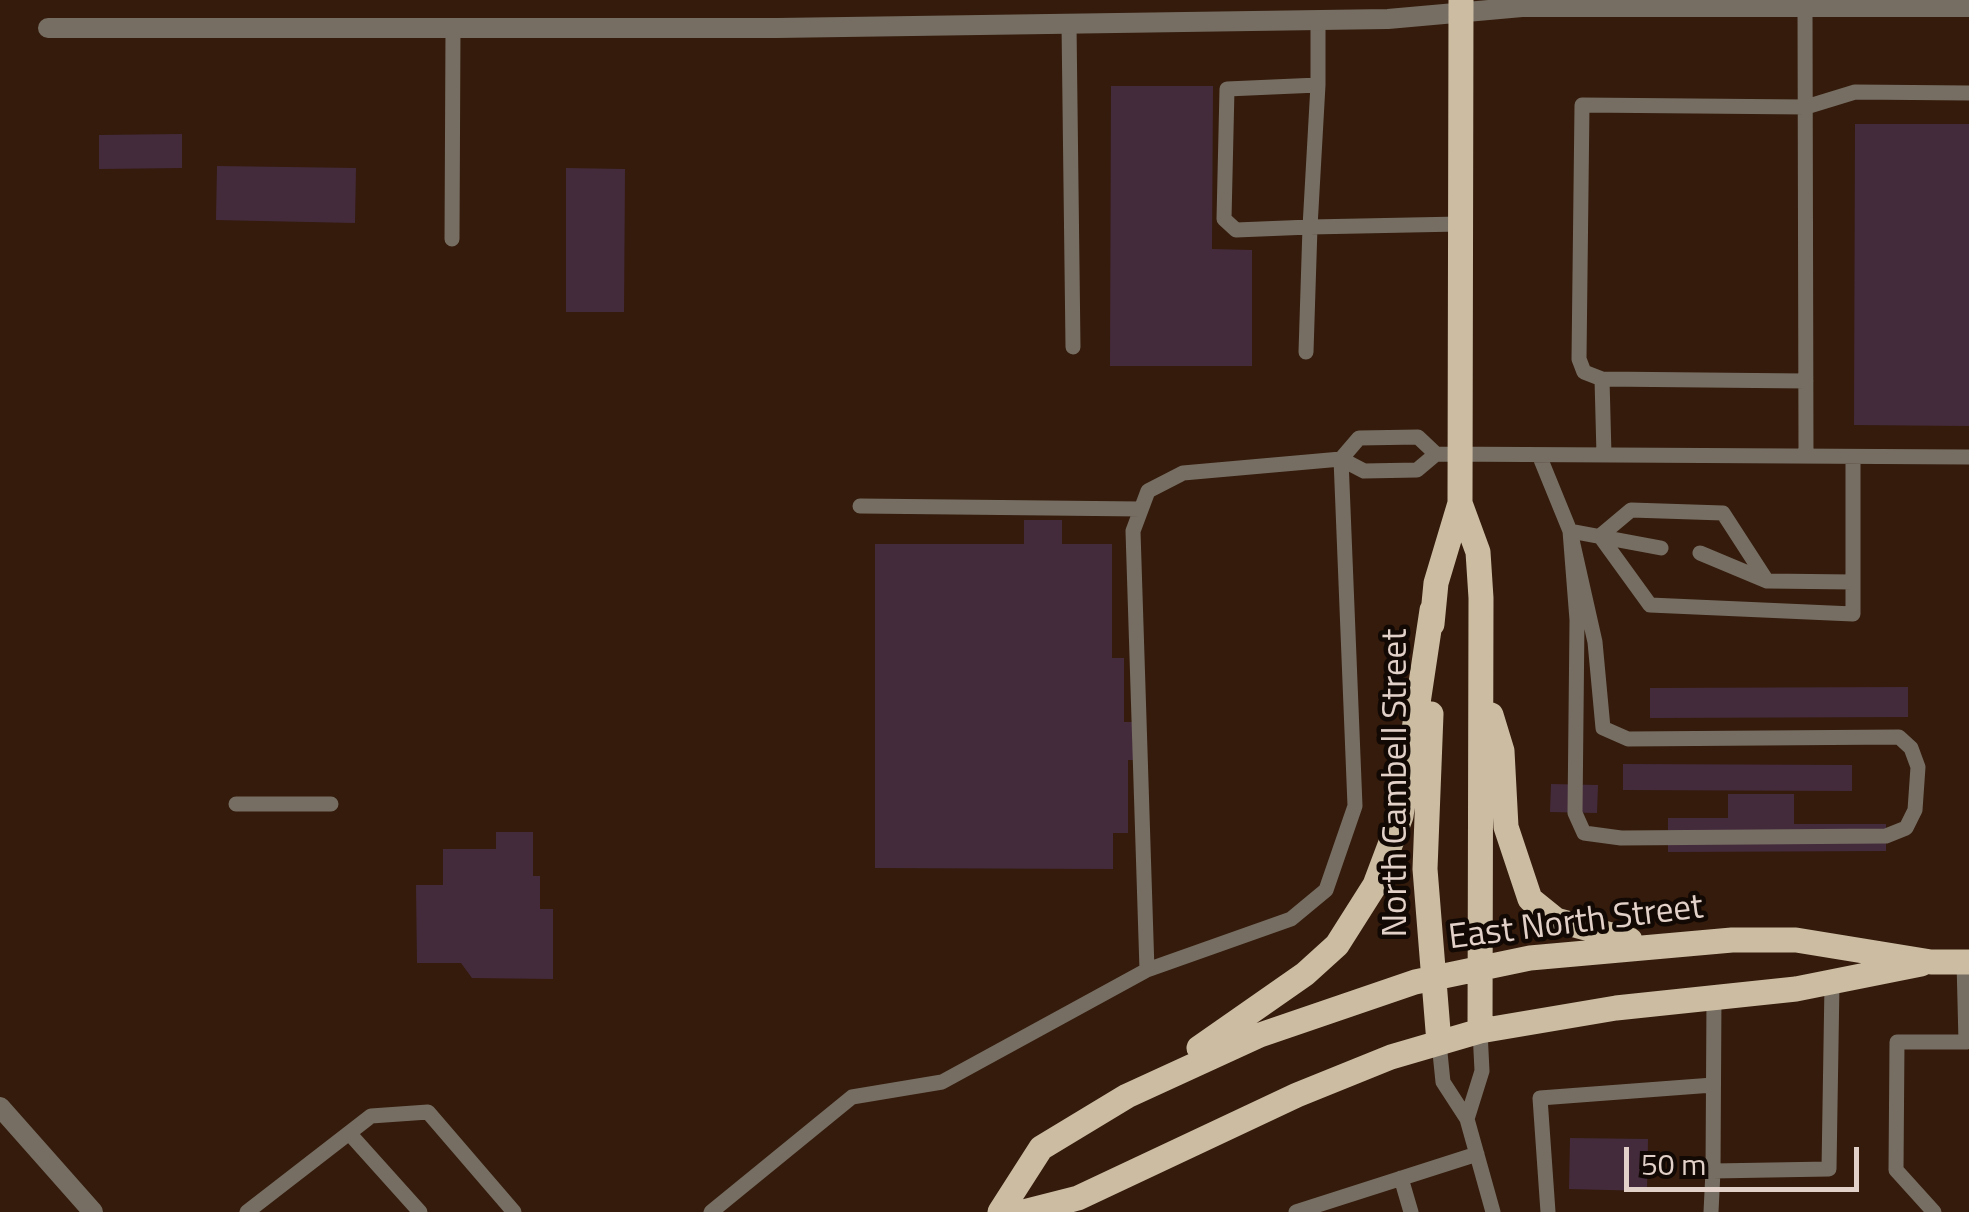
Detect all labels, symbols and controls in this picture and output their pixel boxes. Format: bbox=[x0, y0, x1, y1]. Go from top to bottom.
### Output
street label: North Cambell Street bbox=[1376, 629, 1418, 937]
street label: East North Street bbox=[1446, 888, 1706, 960]
scale bar bbox=[1629, 1127, 1864, 1189]
text: 50 m bbox=[1641, 1141, 1706, 1187]

